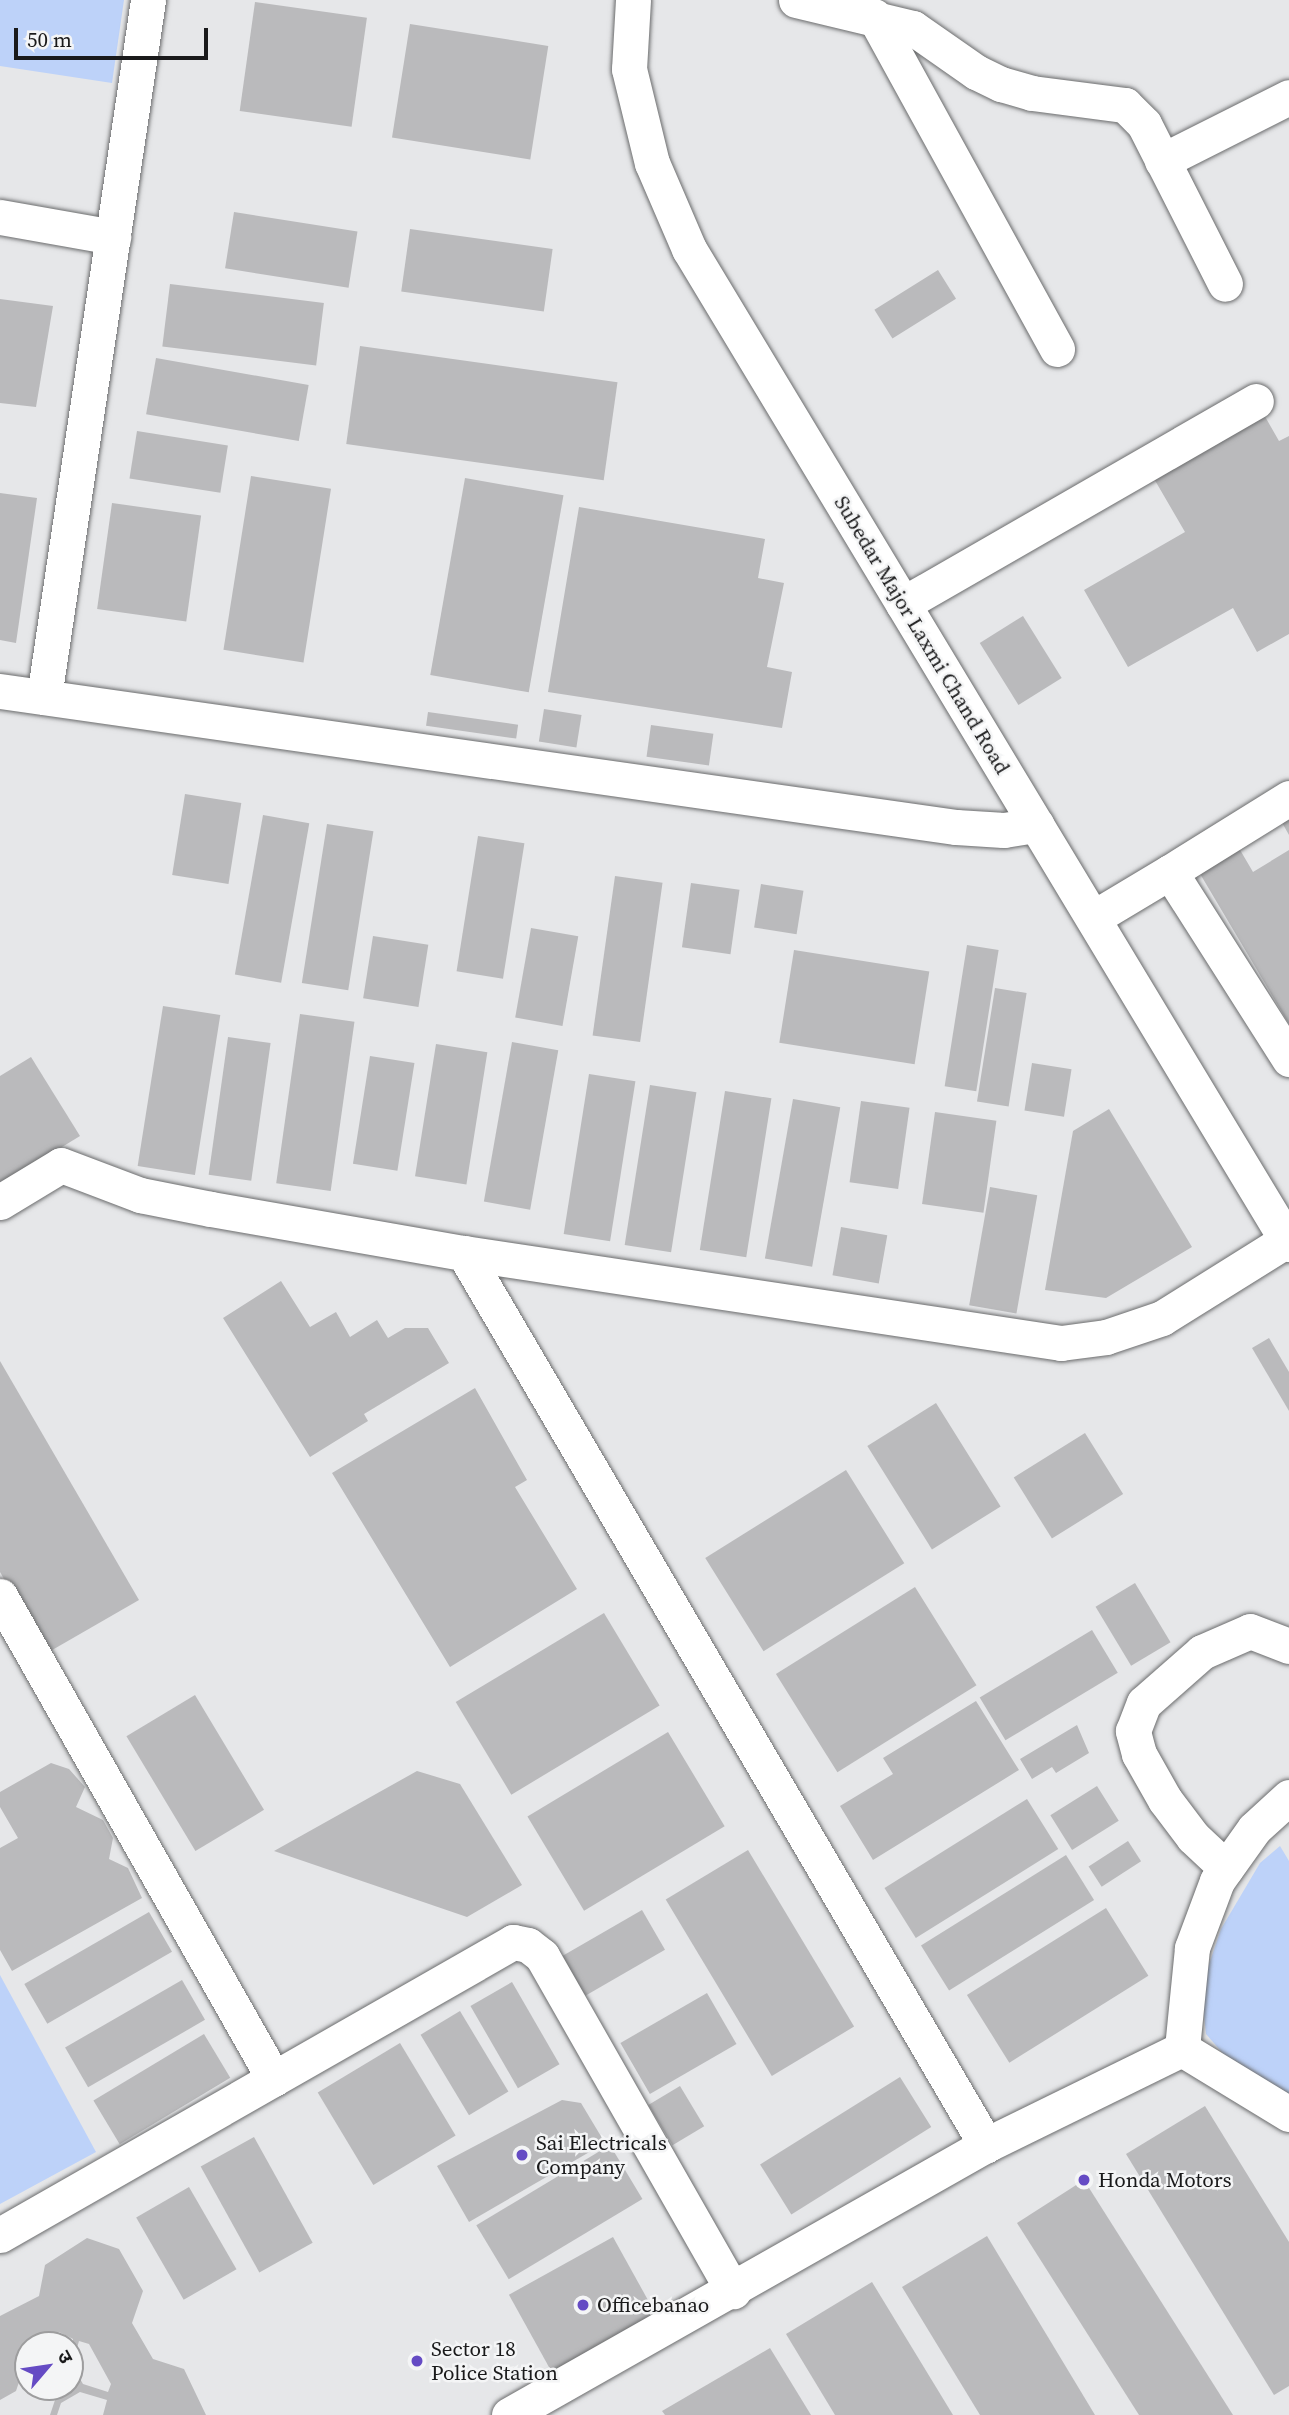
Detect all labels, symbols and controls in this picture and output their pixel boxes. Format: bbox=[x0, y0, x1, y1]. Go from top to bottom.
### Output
scale bar bbox=[18, 14, 212, 58]
text: 50 m bbox=[27, 25, 72, 54]
street label: Subedar Major Laxmi Chand Road bbox=[829, 491, 1015, 779]
place label: Sai Electricals Company bbox=[536, 2130, 667, 2180]
marker: Sai Electricals Company bbox=[514, 2147, 530, 2163]
place label: Honda Motors bbox=[1098, 2167, 1232, 2193]
marker: Honda Motors bbox=[1076, 2172, 1092, 2188]
place label: Officebanao bbox=[597, 2292, 709, 2318]
marker: Officebanao bbox=[575, 2297, 591, 2313]
north arrow bbox=[14, 2331, 84, 2401]
place label: Sector 18 Police Station bbox=[431, 2336, 558, 2386]
text: उ bbox=[52, 2346, 80, 2368]
marker: Sector 18 Police Station bbox=[409, 2353, 425, 2369]

